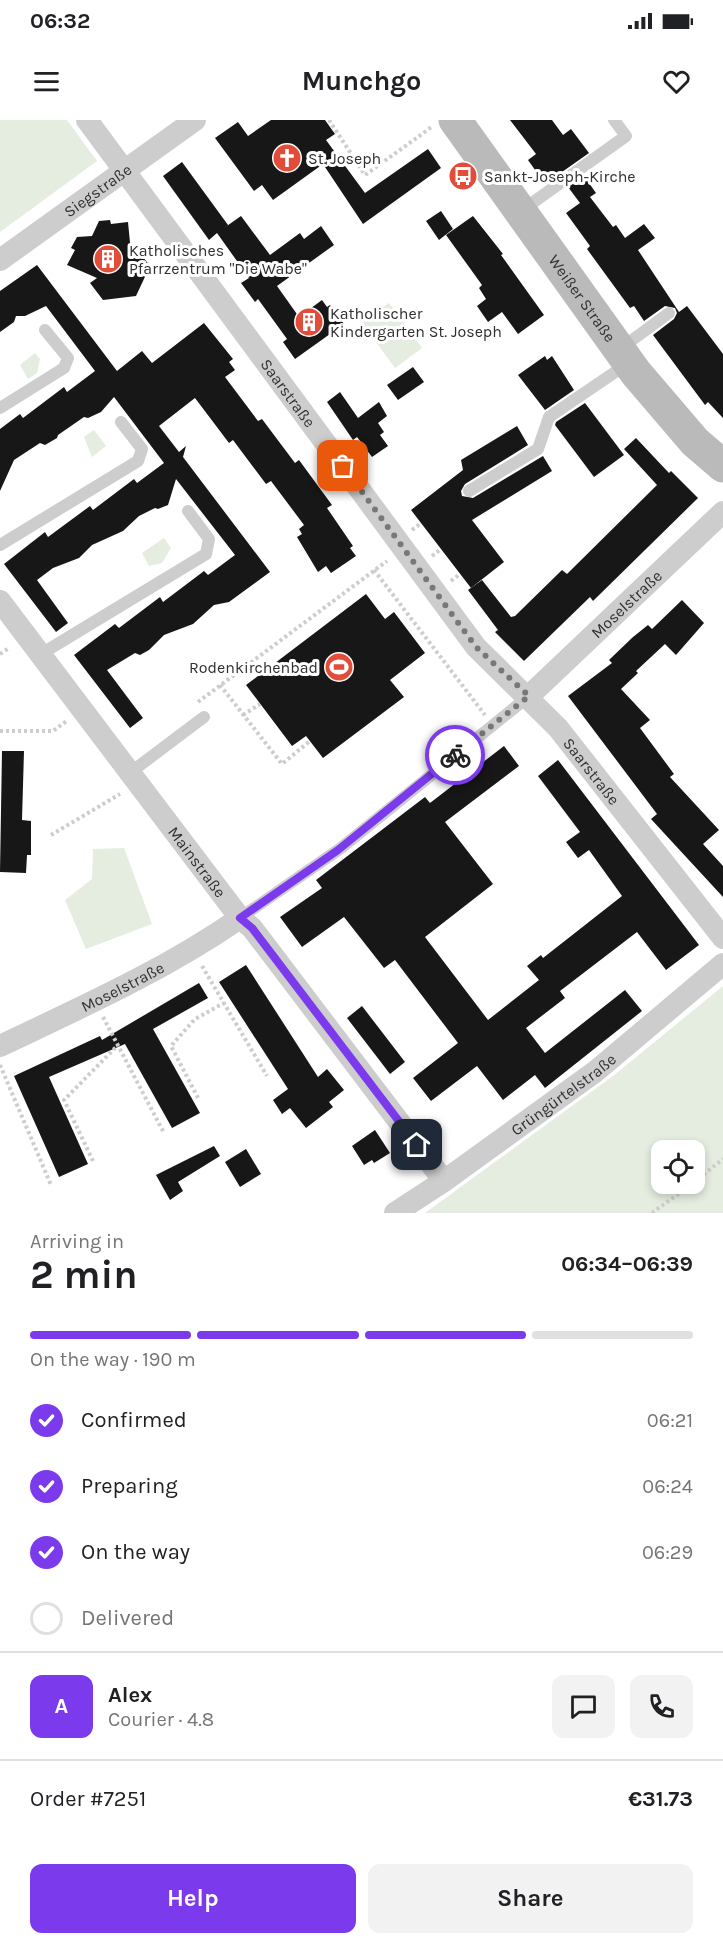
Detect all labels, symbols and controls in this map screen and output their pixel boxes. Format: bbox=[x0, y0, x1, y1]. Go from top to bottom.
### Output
text: 06:32 bbox=[30, 8, 90, 34]
icon: menu bbox=[30, 65, 63, 98]
text: Munchgo bbox=[302, 65, 421, 97]
icon: heart bbox=[660, 65, 693, 98]
church icon: St. Joseph bbox=[271, 142, 303, 174]
place label: St. Joseph bbox=[308, 149, 381, 168]
street label: Siegstraße bbox=[60, 160, 135, 221]
bus stop icon: Sankt-Joseph-Kirche bbox=[447, 160, 479, 192]
place label: Sankt-Joseph-Kirche bbox=[484, 167, 636, 186]
place label: Katholisches Pfarrzentrum "Die Wabe" bbox=[129, 241, 307, 278]
building icon: Katholisches Pfarrzentrum "Die Wabe" bbox=[92, 243, 124, 275]
street label: Weißer Straße bbox=[544, 251, 620, 346]
place label: Katholischer Kindergarten St. Joseph bbox=[330, 304, 502, 341]
building icon: Katholischer Kindergarten St. Joseph bbox=[293, 306, 325, 338]
street label: Saarstraße bbox=[256, 355, 319, 431]
pin bbox=[317, 440, 368, 491]
icon: bag bbox=[326, 449, 359, 482]
street label: Moselstraße bbox=[587, 566, 666, 642]
sports icon: Rodenkirchenbad bbox=[323, 651, 355, 683]
place label: Rodenkirchenbad bbox=[189, 658, 318, 677]
courier bbox=[425, 725, 485, 785]
street label: Saarstraße bbox=[559, 734, 624, 809]
icon: bike bbox=[439, 739, 472, 772]
street label: Mainstraße bbox=[164, 823, 230, 901]
street label: Moselstraße bbox=[78, 958, 167, 1016]
street label: Grüngürtelstraße bbox=[507, 1049, 620, 1140]
pin bbox=[391, 1119, 442, 1170]
icon: home bbox=[400, 1128, 433, 1161]
map controls bbox=[651, 1140, 705, 1194]
button: locate bbox=[651, 1140, 705, 1194]
text: Arriving in bbox=[30, 1230, 124, 1253]
text: 06:34–06:39 bbox=[561, 1251, 693, 1277]
text: 2 min bbox=[30, 1252, 138, 1298]
text: On the way · 190 m bbox=[30, 1348, 196, 1371]
icon: check bbox=[30, 1404, 63, 1437]
text: Confirmed bbox=[81, 1407, 187, 1433]
text: 06:21 bbox=[647, 1409, 693, 1432]
icon: check bbox=[30, 1470, 63, 1503]
text: Preparing bbox=[81, 1473, 178, 1499]
text: 06:24 bbox=[642, 1475, 693, 1498]
icon: check bbox=[30, 1536, 63, 1569]
text: On the way bbox=[81, 1539, 190, 1565]
text: 06:29 bbox=[642, 1541, 693, 1564]
text: Delivered bbox=[81, 1605, 174, 1631]
button: chat bbox=[552, 1675, 615, 1738]
button: phone bbox=[630, 1675, 693, 1738]
text: Alex bbox=[108, 1682, 152, 1708]
text: A bbox=[55, 1693, 68, 1719]
text: Courier · 4.8 bbox=[108, 1708, 214, 1731]
text: Order #7251 bbox=[30, 1786, 146, 1812]
text: €31.73 bbox=[628, 1786, 693, 1812]
button: Help bbox=[30, 1864, 356, 1933]
button: Share bbox=[368, 1864, 693, 1933]

